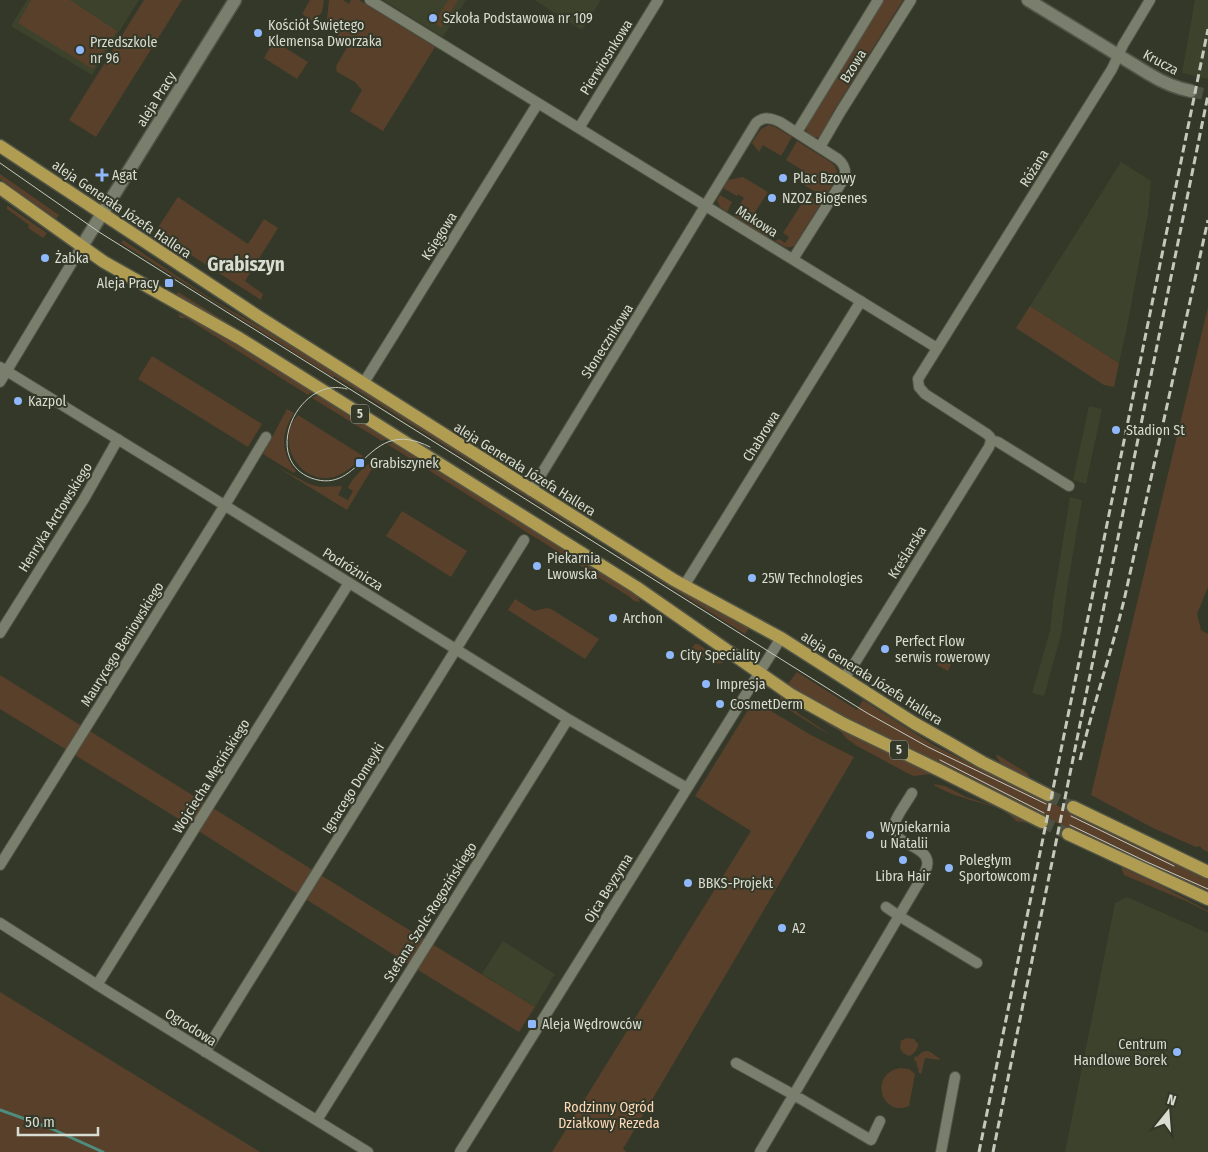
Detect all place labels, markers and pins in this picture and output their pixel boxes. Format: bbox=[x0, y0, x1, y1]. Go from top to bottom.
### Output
place label: Szkoła Podstawowa nr 109 bbox=[443, 10, 593, 27]
marker: Szkoła Podstawowa nr 109 bbox=[427, 12, 439, 24]
place label: Kościół Świętego Klemensa Dworzaka bbox=[268, 16, 382, 50]
marker: Kościół Świętego Klemensa Dworzaka bbox=[252, 27, 264, 39]
place label: Przedszkole nr 96 bbox=[90, 34, 158, 67]
marker: Przedszkole nr 96 bbox=[74, 44, 86, 56]
place label: Agat bbox=[112, 167, 138, 184]
marker: Agat bbox=[96, 169, 108, 181]
place label: Plac Bzowy bbox=[793, 170, 857, 187]
marker: Plac Bzowy bbox=[777, 172, 789, 184]
place label: NZOZ Biogenes bbox=[782, 190, 867, 207]
marker: NZOZ Biogenes bbox=[766, 192, 778, 204]
place label: Żabka bbox=[55, 250, 89, 267]
marker: Żabka bbox=[39, 252, 51, 264]
place label: Aleja Pracy bbox=[97, 275, 160, 292]
marker: Aleja Pracy bbox=[163, 277, 175, 289]
place label: Kazpol bbox=[28, 393, 67, 410]
marker: Kazpol bbox=[12, 395, 24, 407]
place label: Stadion St bbox=[1126, 422, 1185, 439]
marker: Stadion St bbox=[1110, 424, 1122, 436]
place label: Grabiszynek bbox=[370, 455, 439, 472]
marker: Grabiszynek bbox=[354, 457, 366, 469]
place label: Piekarnia Lwowska bbox=[547, 550, 601, 583]
marker: Piekarnia Lwowska bbox=[531, 560, 543, 572]
place label: 25W Technologies bbox=[762, 570, 863, 587]
marker: 25W Technologies bbox=[746, 572, 758, 584]
place label: Archon bbox=[623, 610, 663, 627]
marker: Archon bbox=[607, 612, 619, 624]
place label: Perfect Flow serwis rowerowy bbox=[895, 633, 991, 666]
marker: Perfect Flow serwis rowerowy bbox=[879, 643, 891, 655]
place label: City Speciality bbox=[680, 647, 761, 664]
marker: City Speciality bbox=[664, 649, 676, 661]
place label: Impresja bbox=[716, 676, 766, 693]
marker: Impresja bbox=[700, 678, 712, 690]
place label: CosmetDerm bbox=[730, 696, 803, 713]
marker: CosmetDerm bbox=[714, 698, 726, 710]
place label: Wypiekarnia u Natalii bbox=[880, 819, 951, 852]
marker: Wypiekarnia u Natalii bbox=[864, 829, 876, 841]
place label: Poległym Sportowcom bbox=[959, 852, 1030, 885]
marker: Libra Hair bbox=[897, 854, 909, 866]
marker: Poległym Sportowcom bbox=[943, 862, 955, 874]
place label: Libra Hair bbox=[875, 868, 931, 885]
place label: BBKS-Projekt bbox=[698, 875, 774, 892]
marker: BBKS-Projekt bbox=[682, 877, 694, 889]
place label: A2 bbox=[792, 920, 806, 937]
marker: A2 bbox=[776, 922, 788, 934]
place label: Aleja Wędrowców bbox=[542, 1016, 642, 1033]
marker: Aleja Wędrowców bbox=[526, 1018, 538, 1030]
place label: Centrum Handlowe Borek bbox=[1073, 1036, 1167, 1069]
marker: Centrum Handlowe Borek bbox=[1171, 1046, 1183, 1058]

